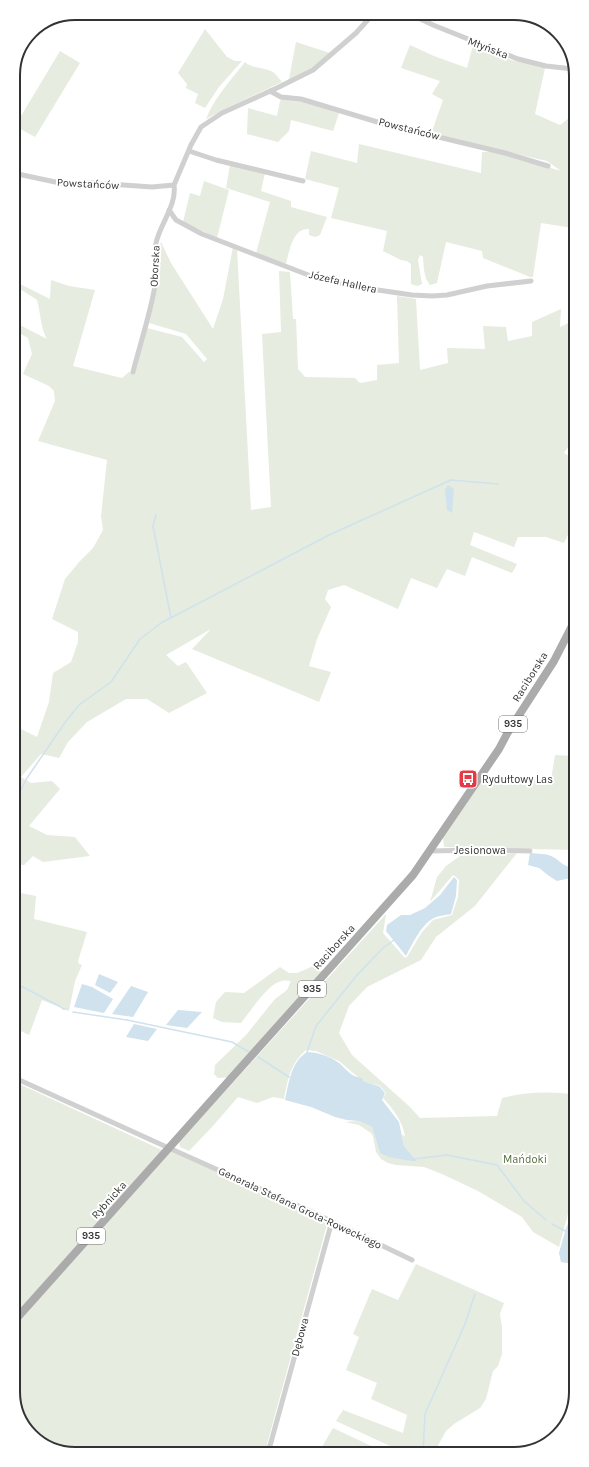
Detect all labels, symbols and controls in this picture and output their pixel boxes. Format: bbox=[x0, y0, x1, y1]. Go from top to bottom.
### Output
street label: Młyńska bbox=[466, 34, 510, 62]
street label: Powstańców bbox=[377, 115, 441, 143]
street label: Powstańców bbox=[57, 176, 119, 192]
street label: Oborska bbox=[147, 245, 163, 287]
street label: Józefa Hallera bbox=[308, 268, 378, 296]
street label: Raciborska bbox=[510, 650, 550, 704]
road number: 935 bbox=[499, 716, 527, 732]
bus stop icon: Rydułtowy Las bbox=[457, 768, 479, 790]
place label: Rydułtowy Las bbox=[482, 773, 553, 786]
street label: Jesionowa bbox=[454, 844, 506, 857]
street label: Raciborska bbox=[310, 922, 358, 972]
road number: 935 bbox=[298, 981, 326, 997]
park label: Mańdoki bbox=[503, 1153, 547, 1166]
street label: Generała Stefana Grota-Roweckiego bbox=[216, 1164, 384, 1252]
street label: Rybnicka bbox=[89, 1178, 129, 1222]
road number: 935 bbox=[77, 1228, 105, 1244]
street label: Dębowa bbox=[289, 1316, 311, 1358]

